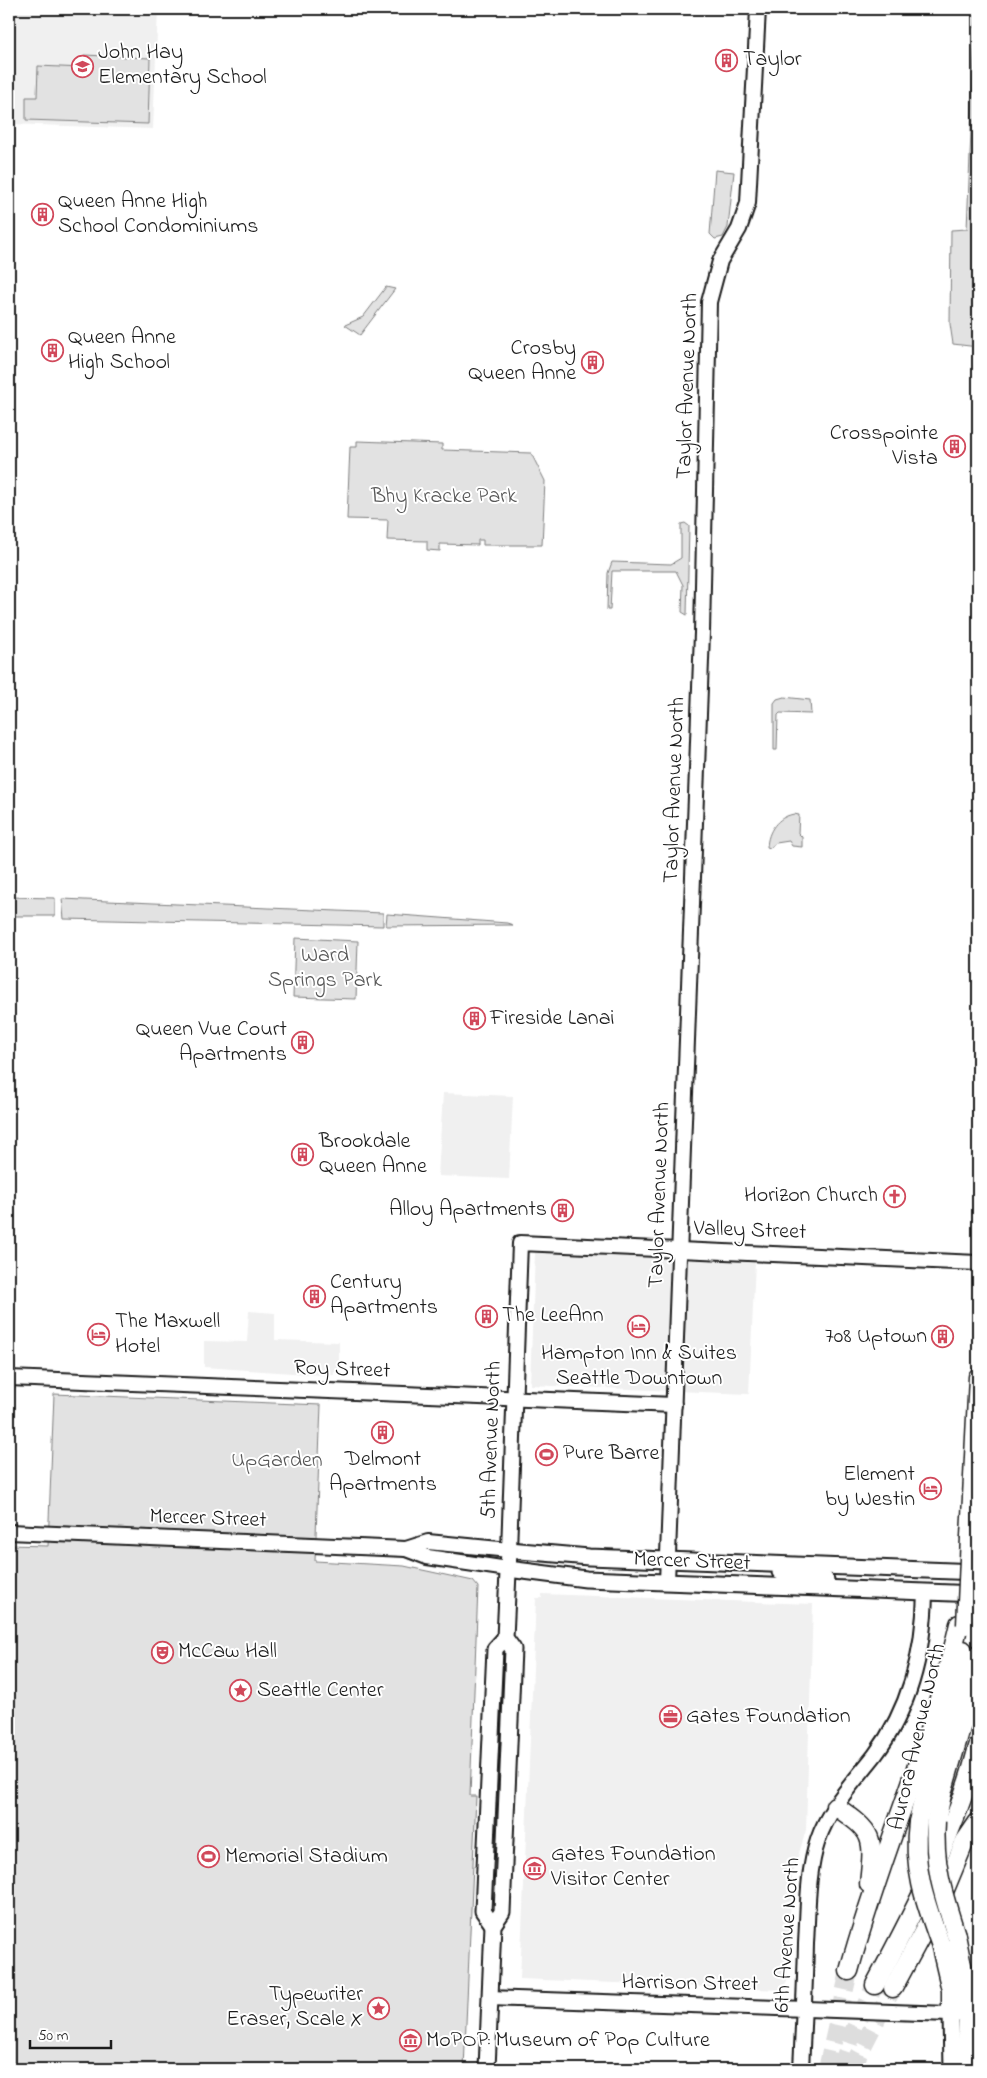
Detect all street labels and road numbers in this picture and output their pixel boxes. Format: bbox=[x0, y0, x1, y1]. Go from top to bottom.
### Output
street label: Taylor Avenue North bbox=[669, 292, 708, 480]
street label: Taylor Avenue North bbox=[656, 696, 695, 884]
street label: Taylor Avenue North bbox=[641, 1101, 680, 1289]
street label: Valley Street bbox=[692, 1213, 807, 1250]
street label: Roy Street bbox=[293, 1352, 392, 1389]
street label: 5th Avenue North bbox=[473, 1360, 511, 1520]
street label: Mercer Street bbox=[149, 1501, 268, 1537]
street label: Mercer Street bbox=[633, 1544, 752, 1580]
street label: Aurora Avenue North bbox=[881, 1640, 955, 1834]
street label: 6th Avenue North bbox=[767, 1856, 809, 2014]
street label: Harrison Street bbox=[621, 1967, 759, 2001]

